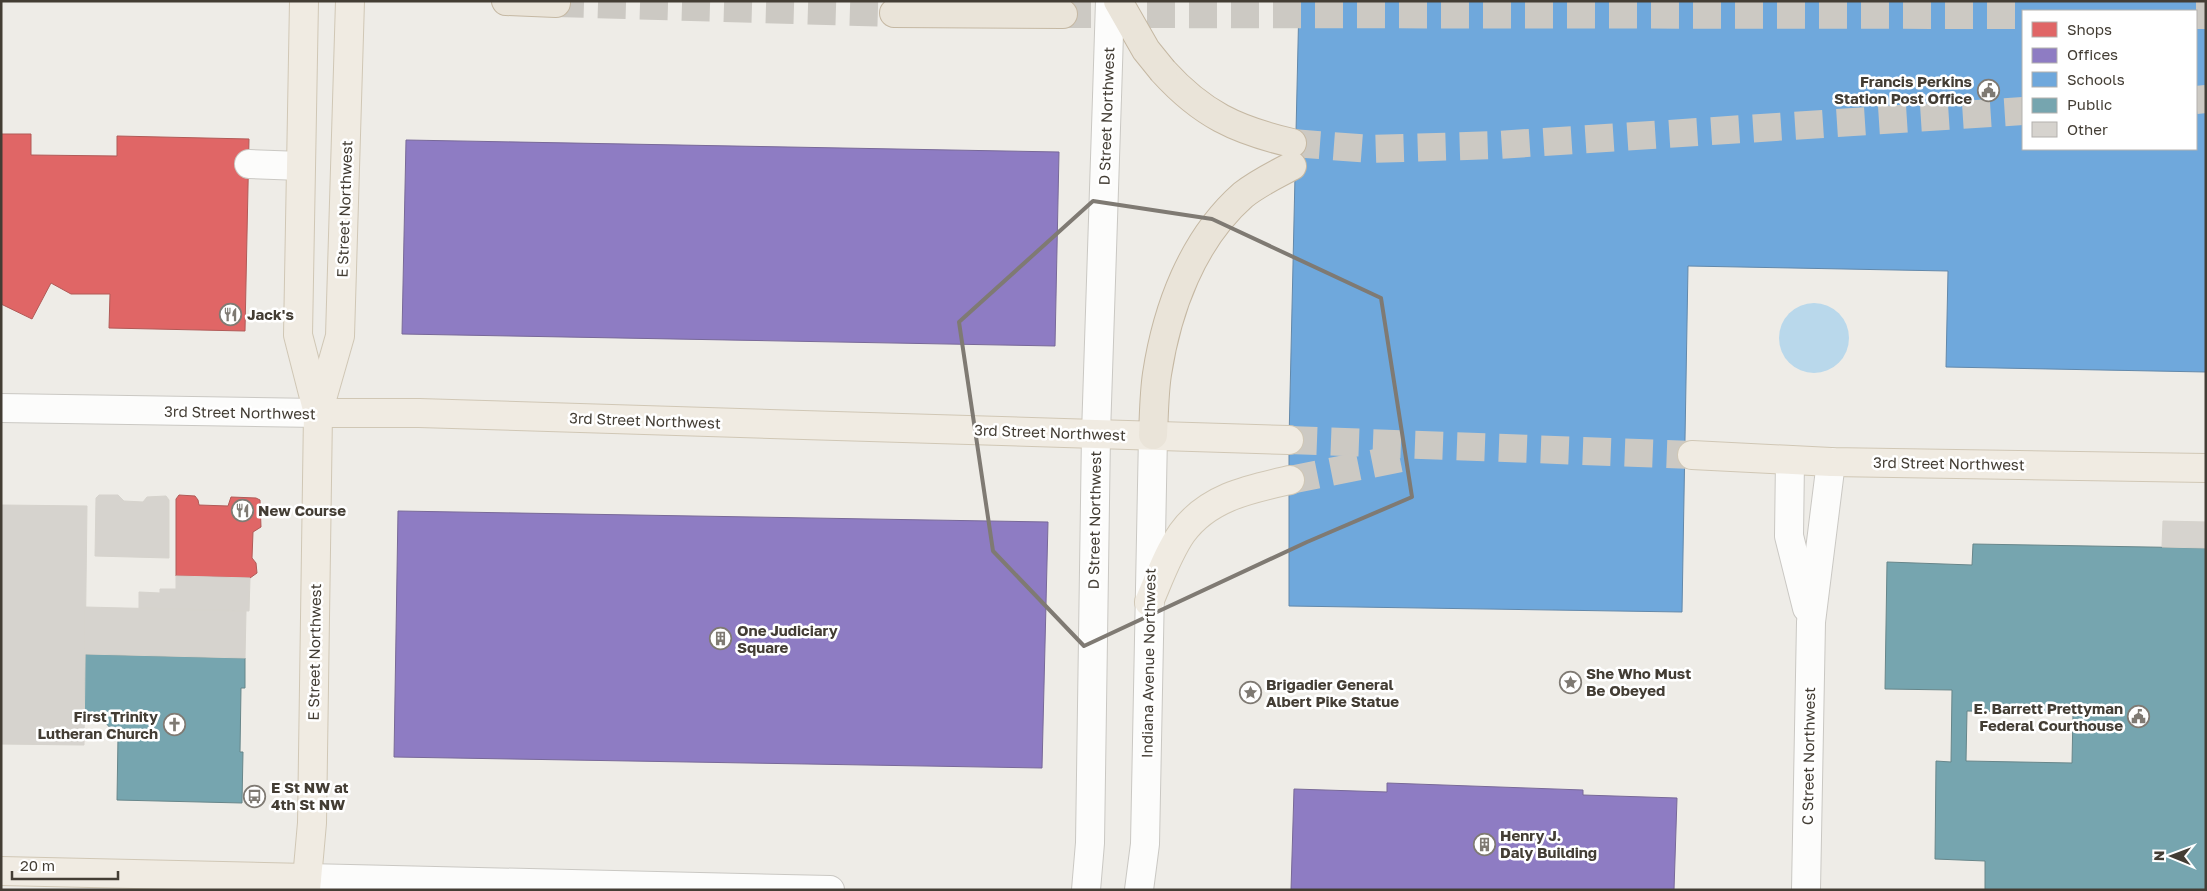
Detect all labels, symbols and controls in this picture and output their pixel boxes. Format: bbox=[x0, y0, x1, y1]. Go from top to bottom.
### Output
legend bbox=[2022, 10, 2197, 150]
text: Shops bbox=[2067, 20, 2112, 38]
text: Offices bbox=[2067, 45, 2118, 63]
street label: D Street Northwest bbox=[1095, 46, 1117, 186]
text: Schools bbox=[2067, 70, 2125, 88]
place label: Francis Perkins Station Post Office bbox=[1834, 72, 1972, 107]
public building icon: Francis Perkins Station Post Office bbox=[1976, 78, 2000, 102]
text: Public bbox=[2067, 95, 2112, 113]
text: Other bbox=[2067, 120, 2108, 138]
street label: E Street Northwest bbox=[333, 140, 355, 278]
restaurant icon: Jack's bbox=[219, 302, 243, 326]
place label: Jack's bbox=[247, 305, 294, 323]
street label: 3rd Street Northwest bbox=[164, 402, 316, 422]
street label: 3rd Street Northwest bbox=[569, 408, 721, 432]
street label: 3rd Street Northwest bbox=[974, 420, 1126, 444]
street label: D Street Northwest bbox=[1084, 451, 1104, 589]
street label: 3rd Street Northwest bbox=[1873, 453, 2025, 473]
restaurant icon: New Course bbox=[230, 498, 254, 522]
place label: New Course bbox=[258, 501, 346, 519]
street label: Indiana Avenue Northwest bbox=[1137, 568, 1159, 758]
street label: E Street Northwest bbox=[304, 583, 324, 721]
place label: One Judiciary Square bbox=[737, 621, 838, 656]
building icon: One Judiciary Square bbox=[709, 627, 733, 651]
place label: She Who Must Be Obeyed bbox=[1586, 664, 1691, 699]
place icon: She Who Must Be Obeyed bbox=[1558, 670, 1582, 694]
place label: Brigadier General Albert Pike Statue bbox=[1266, 675, 1399, 710]
place icon: Brigadier General Albert Pike Statue bbox=[1238, 681, 1262, 705]
street label: C Street Northwest bbox=[1798, 687, 1818, 825]
place label: E. Barrett Prettyman Federal Courthouse bbox=[1974, 699, 2123, 734]
public building icon: E. Barrett Prettyman Federal Courthouse bbox=[2127, 705, 2151, 729]
place label: First Trinity Lutheran Church bbox=[38, 707, 158, 742]
church icon: First Trinity Lutheran Church bbox=[162, 713, 186, 737]
place label: E St NW at 4th St NW bbox=[271, 778, 349, 813]
bus stop icon: E St NW at 4th St NW bbox=[243, 784, 267, 808]
place label: Henry J. Daly Building bbox=[1500, 826, 1597, 861]
north arrow bbox=[2147, 831, 2197, 881]
building icon: Henry J. Daly Building bbox=[1472, 832, 1496, 856]
scale bar bbox=[12, 848, 119, 880]
text: N bbox=[2150, 850, 2167, 861]
text: 20 m bbox=[20, 856, 55, 874]

